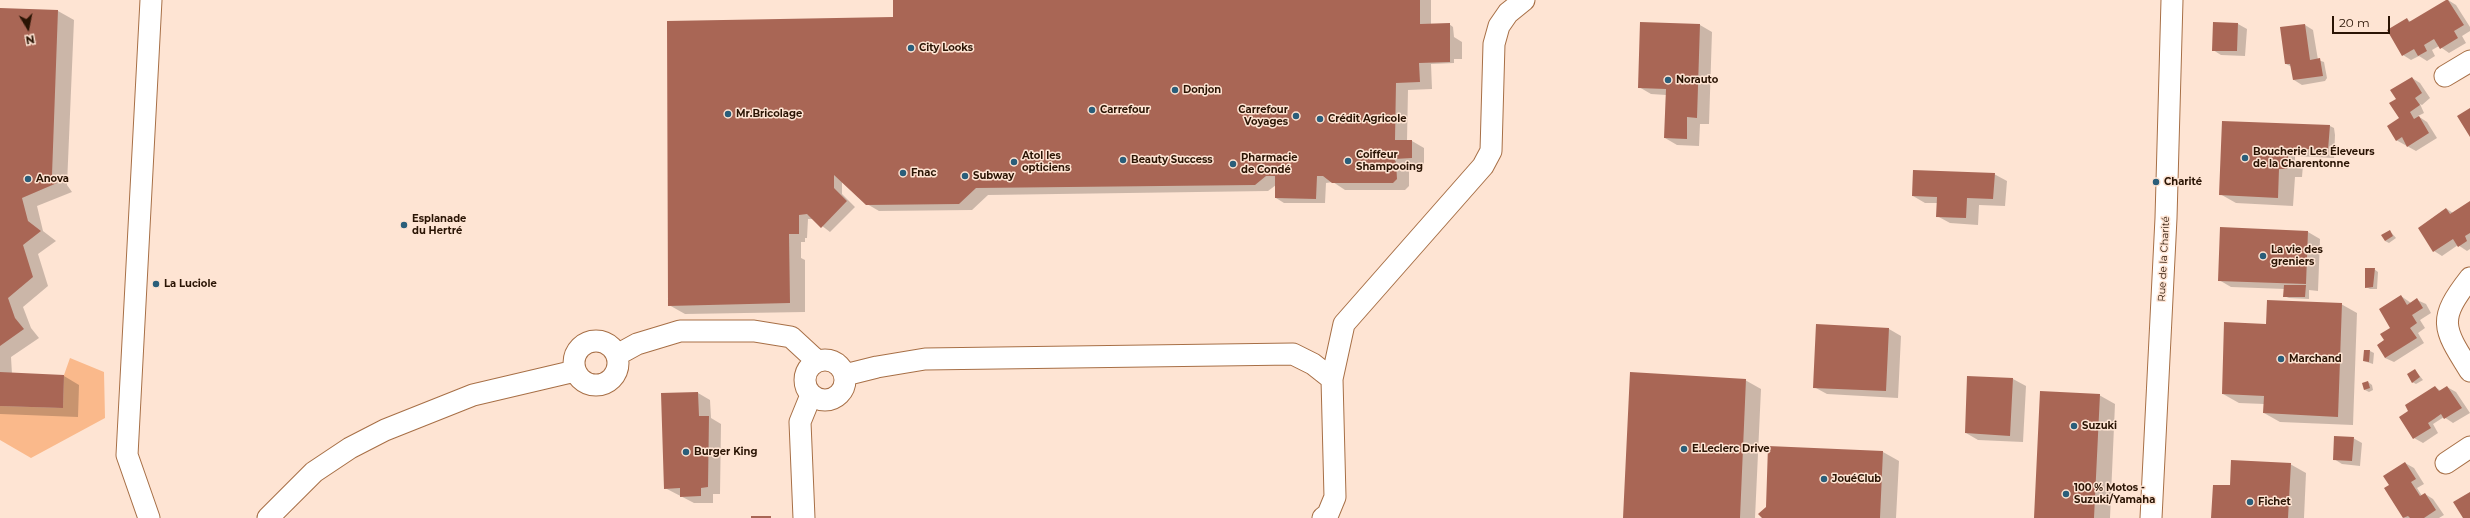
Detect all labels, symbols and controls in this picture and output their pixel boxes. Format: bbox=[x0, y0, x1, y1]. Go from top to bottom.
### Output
north arrow bbox=[8, 8, 48, 48]
scale bar bbox=[2334, 8, 2392, 34]
text: 20 m bbox=[2339, 15, 2370, 30]
text: N bbox=[24, 32, 36, 47]
place label: City Looks bbox=[919, 42, 973, 54]
marker: City Looks bbox=[906, 43, 916, 53]
place label: Norauto bbox=[1676, 74, 1718, 86]
marker: Norauto bbox=[1663, 75, 1673, 85]
place label: Donjon bbox=[1183, 84, 1221, 96]
marker: Donjon bbox=[1170, 85, 1180, 95]
place label: Carrefour bbox=[1100, 104, 1150, 116]
place label: Carrefour Voyages bbox=[1238, 104, 1288, 128]
marker: Carrefour bbox=[1087, 105, 1097, 115]
place label: Mr.Bricolage bbox=[736, 108, 802, 120]
marker: Mr.Bricolage bbox=[723, 109, 733, 119]
marker: Carrefour Voyages bbox=[1291, 111, 1301, 121]
place label: Crédit Agricole bbox=[1328, 113, 1406, 125]
marker: Crédit Agricole bbox=[1315, 114, 1325, 124]
place label: Boucherie Les Éleveurs de la Charentonne bbox=[2253, 146, 2375, 170]
place label: Coiffeur Shampooing bbox=[1356, 149, 1423, 172]
place label: Atol les opticiens bbox=[1022, 150, 1070, 174]
place label: Pharmacie de Condé bbox=[1241, 152, 1298, 176]
marker: Boucherie Les Éleveurs de la Charentonne bbox=[2240, 153, 2250, 163]
place label: Beauty Success bbox=[1131, 154, 1213, 166]
marker: Beauty Success bbox=[1118, 155, 1128, 165]
marker: Coiffeur Shampooing bbox=[1343, 156, 1353, 166]
marker: Atol les opticiens bbox=[1009, 157, 1019, 167]
marker: Pharmacie de Condé bbox=[1228, 159, 1238, 169]
place label: Fnac bbox=[911, 167, 936, 179]
marker: Fnac bbox=[898, 168, 908, 178]
place label: Subway bbox=[973, 170, 1014, 182]
marker: Subway bbox=[960, 171, 970, 181]
place label: Anova bbox=[36, 173, 69, 185]
marker: Anova bbox=[23, 174, 33, 184]
place label: Charité bbox=[2164, 176, 2202, 188]
marker: Charité bbox=[2151, 177, 2161, 187]
place label: Esplanade du Hertré bbox=[412, 213, 466, 236]
street label: Rue de la Charité bbox=[2156, 216, 2172, 302]
marker: Esplanade du Hertré bbox=[399, 220, 409, 230]
place label: La vie des greniers bbox=[2271, 244, 2323, 268]
marker: La vie des greniers bbox=[2258, 251, 2268, 261]
place label: La Luciole bbox=[164, 278, 217, 290]
marker: La Luciole bbox=[151, 279, 161, 289]
place label: Marchand bbox=[2289, 353, 2342, 365]
marker: Marchand bbox=[2276, 354, 2286, 364]
place label: Suzuki bbox=[2082, 420, 2117, 432]
marker: Suzuki bbox=[2069, 421, 2079, 431]
place label: E.Leclerc Drive bbox=[1692, 443, 1770, 455]
marker: E.Leclerc Drive bbox=[1679, 444, 1689, 454]
place label: Burger King bbox=[694, 446, 758, 458]
marker: Burger King bbox=[681, 447, 691, 457]
place label: JouéClub bbox=[1832, 473, 1881, 485]
marker: JouéClub bbox=[1819, 474, 1829, 484]
place label: 100 % Motos - Suzuki/Yamaha bbox=[2074, 482, 2155, 506]
marker: 100 % Motos - Suzuki/Yamaha bbox=[2061, 489, 2071, 499]
place label: Fichet bbox=[2258, 496, 2291, 508]
marker: Fichet bbox=[2245, 497, 2255, 507]

